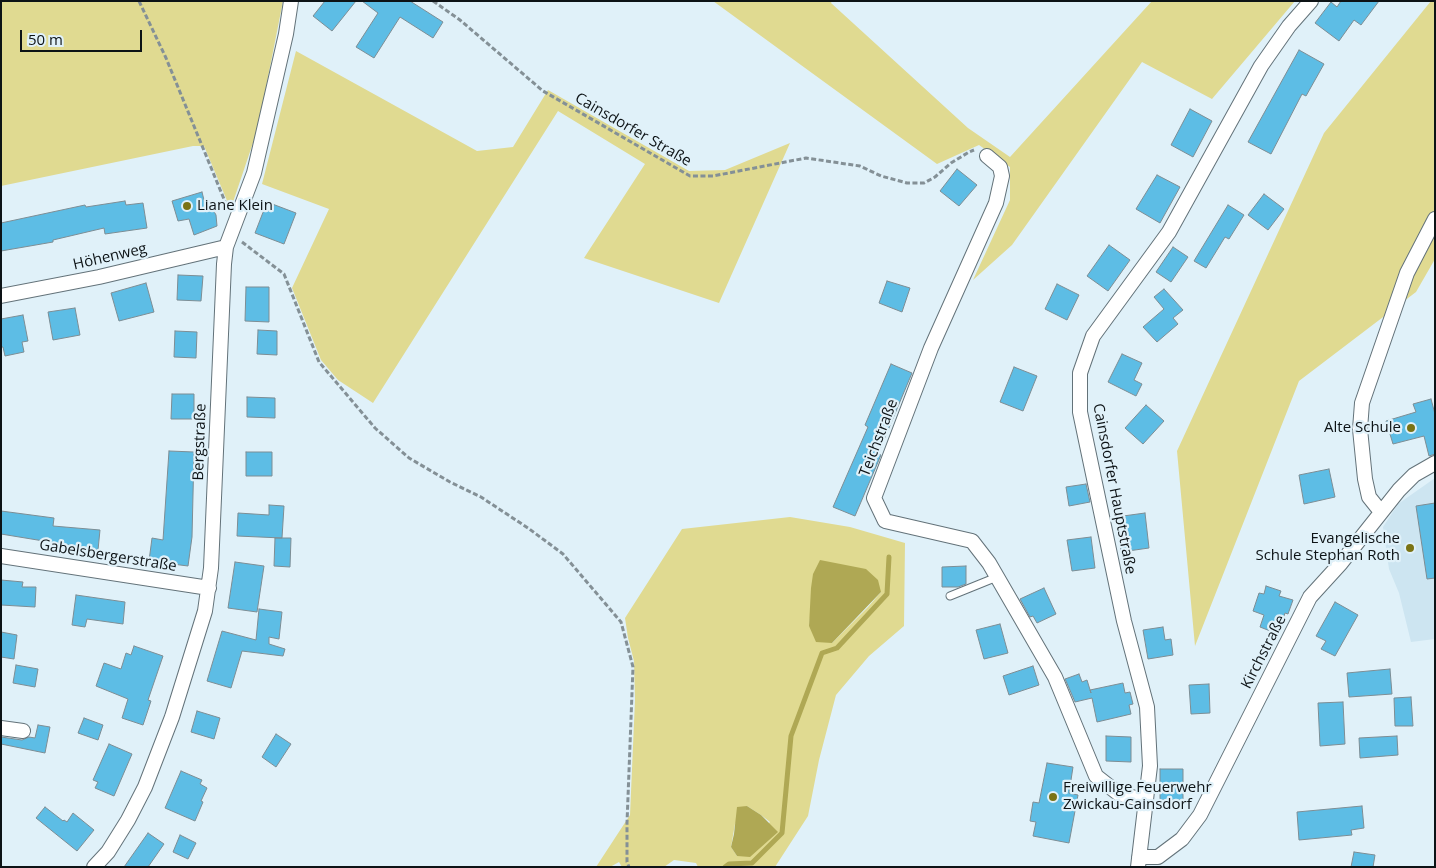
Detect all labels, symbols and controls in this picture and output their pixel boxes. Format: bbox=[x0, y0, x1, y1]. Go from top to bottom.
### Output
scale bar bbox=[22, 20, 145, 52]
text: 50 m bbox=[28, 29, 63, 49]
street label: Cainsdorfer Straße bbox=[572, 89, 694, 171]
place label: Liane Klein bbox=[197, 197, 273, 215]
marker: Liane Klein bbox=[181, 200, 193, 212]
street label: Höhenweg bbox=[71, 240, 149, 274]
street label: Teichstraße bbox=[856, 397, 902, 479]
street label: Cainsdorfer Hauptstraße bbox=[1089, 402, 1139, 576]
street label: Bergstraße bbox=[190, 403, 210, 481]
place label: Alte Schule bbox=[1324, 419, 1401, 437]
marker: Alte Schule bbox=[1405, 422, 1417, 434]
place label: Evangelische Schule Stephan Roth bbox=[1255, 530, 1400, 565]
street label: Gabelsbergerstraße bbox=[38, 536, 178, 576]
marker: Evangelische Schule Stephan Roth bbox=[1404, 542, 1416, 554]
street label: Kirchstraße bbox=[1238, 612, 1290, 692]
place label: Freiwillige Feuerwehr Zwickau-Cainsdorf bbox=[1063, 779, 1212, 814]
marker: Freiwillige Feuerwehr Zwickau-Cainsdorf bbox=[1047, 791, 1059, 803]

